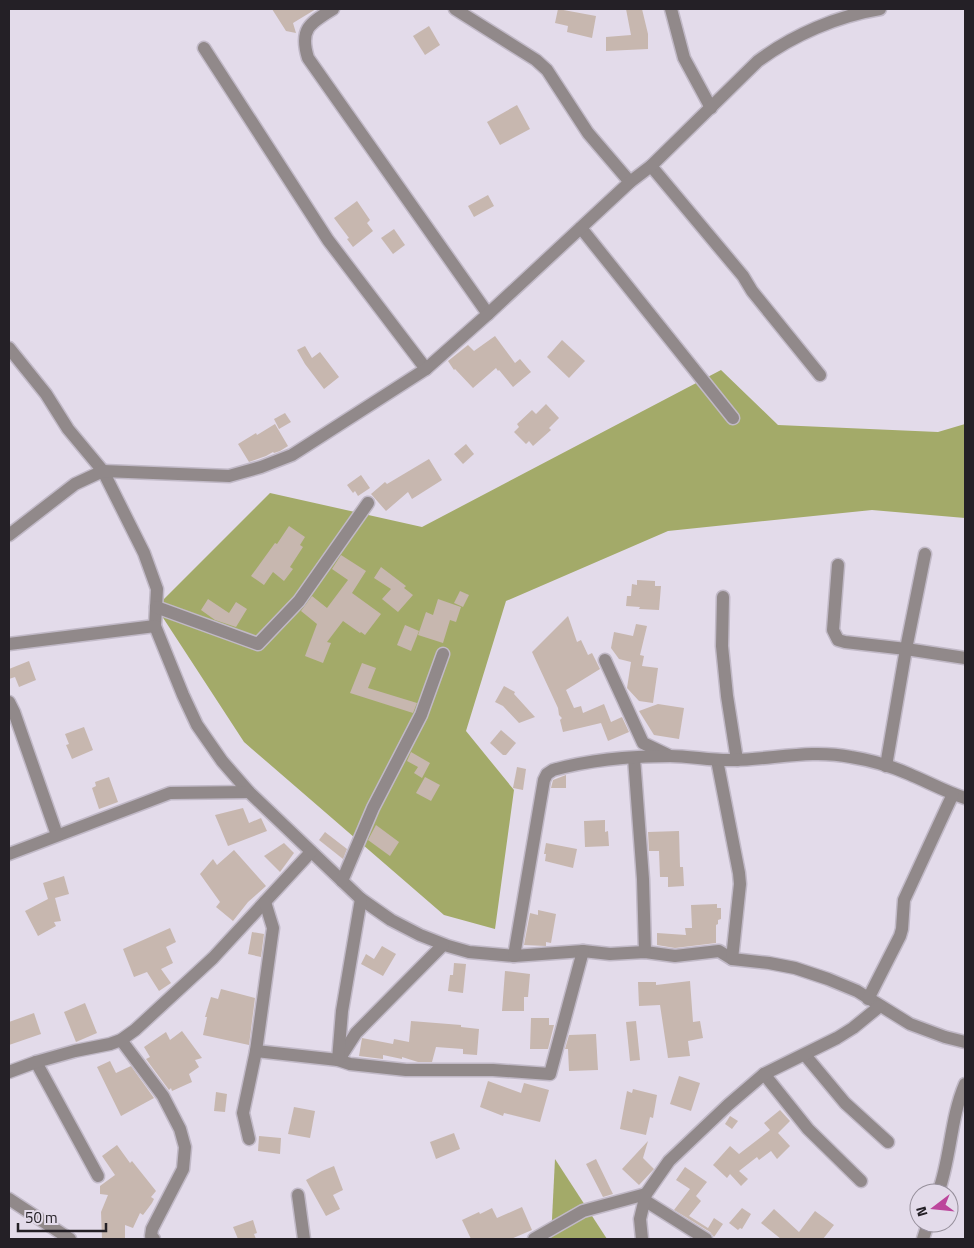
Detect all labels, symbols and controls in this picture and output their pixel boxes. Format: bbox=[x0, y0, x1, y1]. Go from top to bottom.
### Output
north arrow bbox=[909, 1183, 959, 1233]
scale bar bbox=[18, 1200, 105, 1232]
text: N bbox=[910, 1204, 932, 1219]
text: 50 m bbox=[25, 1206, 58, 1229]

